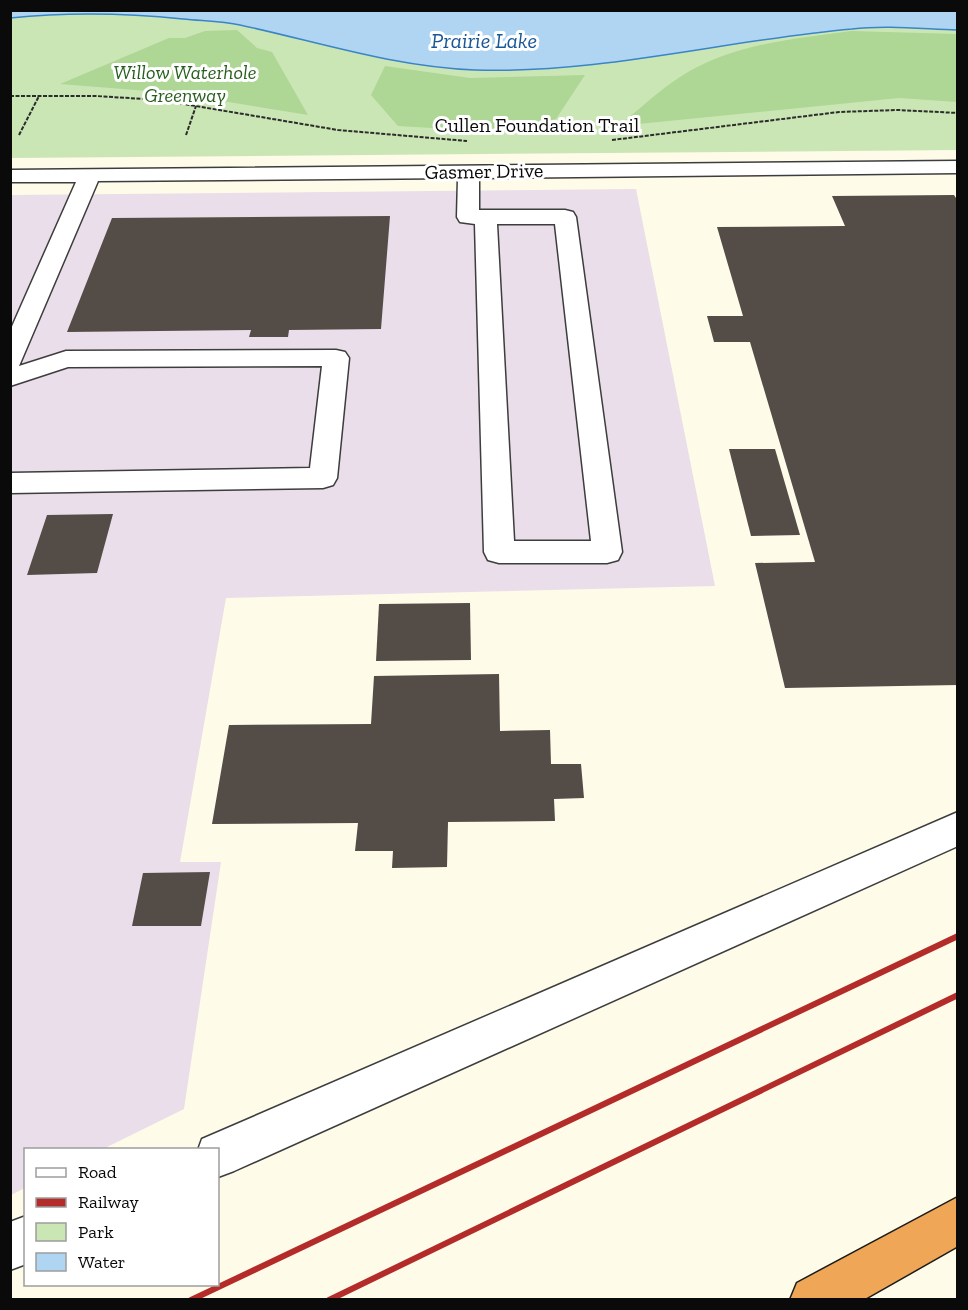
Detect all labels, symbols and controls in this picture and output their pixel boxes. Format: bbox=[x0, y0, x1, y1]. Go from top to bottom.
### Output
water label: Prairie Lake bbox=[431, 27, 537, 54]
park label: Willow Waterhole Greenway bbox=[113, 60, 257, 107]
street label: Cullen Foundation Trail bbox=[435, 113, 639, 137]
street label: Gasmer Drive bbox=[424, 158, 544, 184]
legend bbox=[24, 1148, 219, 1286]
text: Road bbox=[78, 1161, 117, 1183]
text: Railway bbox=[78, 1191, 140, 1213]
text: Park bbox=[78, 1221, 114, 1243]
text: Water bbox=[78, 1251, 125, 1273]

